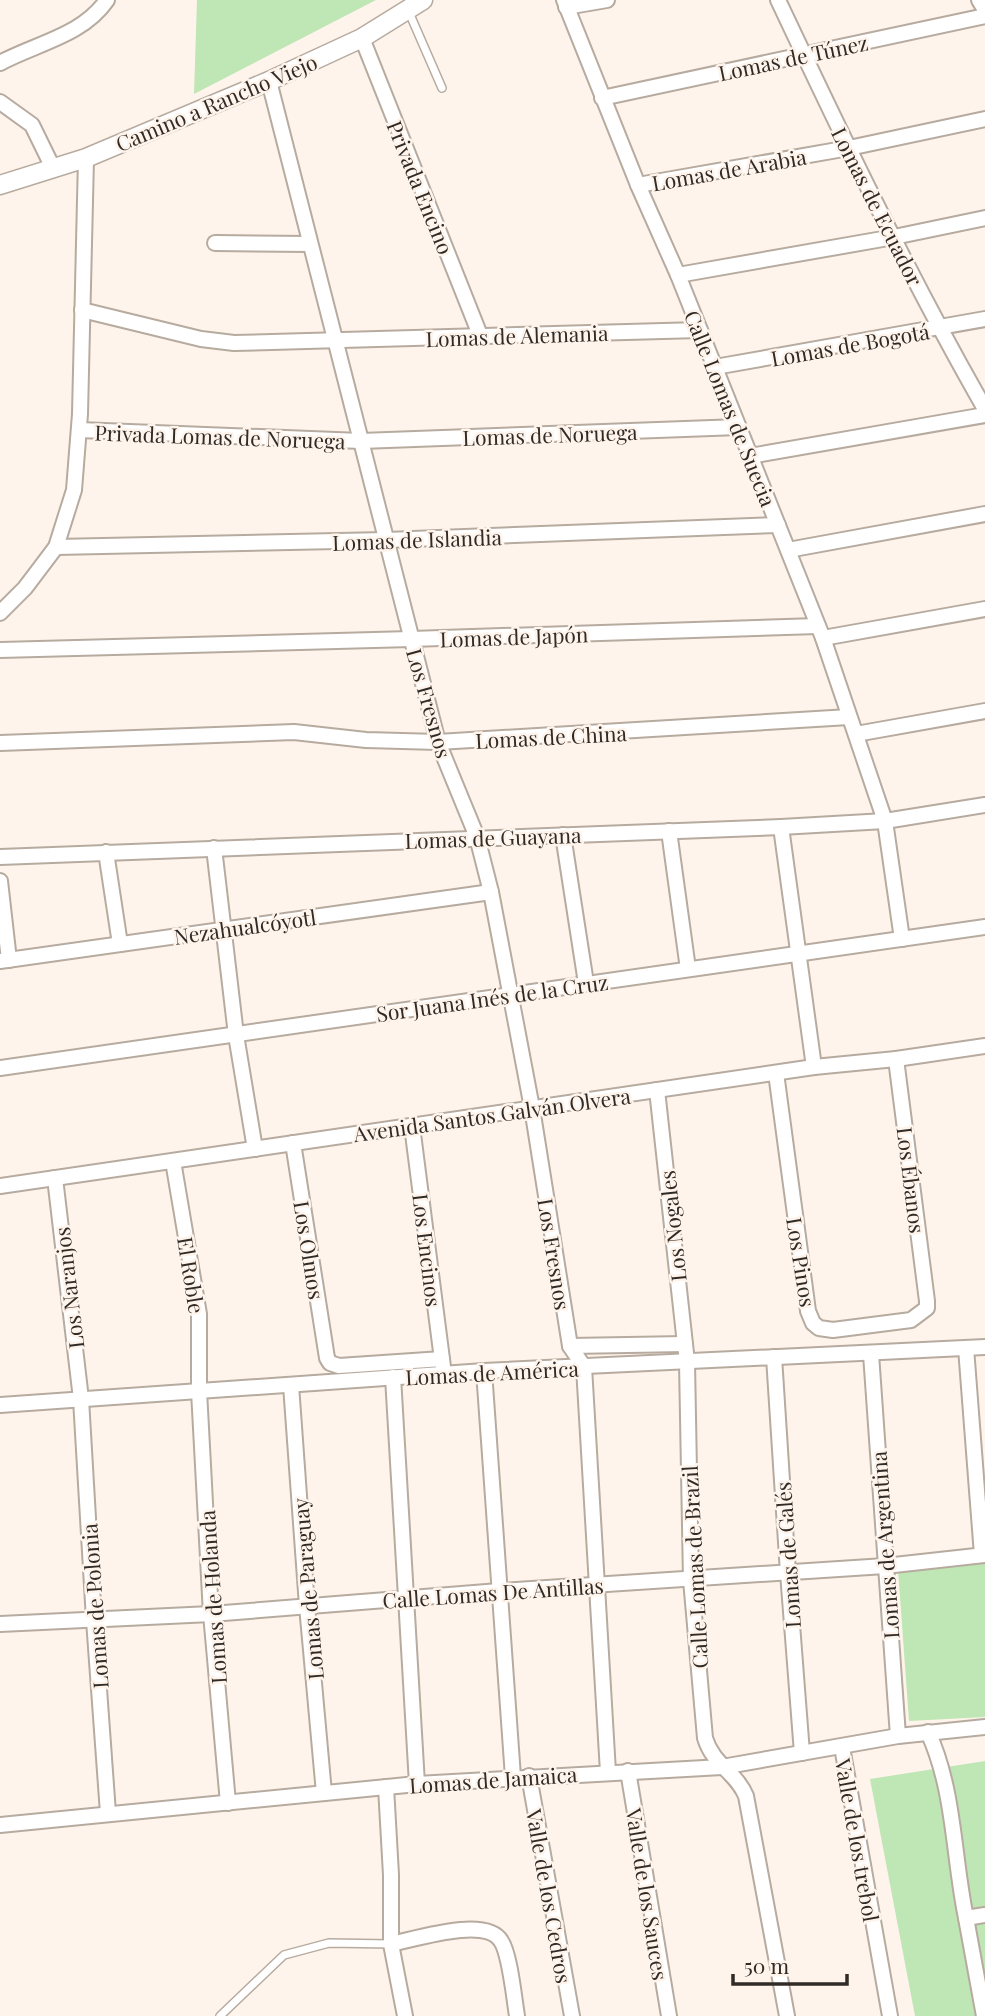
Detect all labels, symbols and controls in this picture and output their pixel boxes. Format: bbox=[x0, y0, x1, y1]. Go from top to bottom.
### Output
street label: Lomas de Túnez bbox=[716, 27, 870, 87]
street label: Camino a Rancho Viejo bbox=[111, 47, 321, 157]
street label: Privada Encino bbox=[381, 116, 461, 258]
street label: Lomas de Ecuador bbox=[826, 122, 930, 291]
street label: Lomas de Arabia bbox=[650, 142, 809, 196]
street label: Calle Lomas de Suecia bbox=[679, 306, 783, 511]
street label: Lomas de Bogotá bbox=[769, 316, 932, 372]
street label: Lomas de Alemania bbox=[425, 318, 609, 352]
street label: Lomas de Noruega bbox=[462, 417, 639, 451]
street label: Privada Lomas de Noruega bbox=[94, 418, 347, 454]
street label: Lomas de Islandia bbox=[332, 522, 503, 556]
street label: Lomas de Japón bbox=[439, 619, 589, 653]
street label: Los Fresnos bbox=[401, 645, 459, 761]
street label: Lomas de China bbox=[475, 718, 628, 754]
street label: Lomas de Guayana bbox=[404, 820, 582, 854]
street label: Nezahualcóyotl bbox=[172, 902, 318, 950]
street label: Sor Juana Inés de la Cruz bbox=[374, 967, 610, 1027]
street label: Avenida Santos Galván Olvera bbox=[351, 1081, 633, 1147]
street label: Los Ébanos bbox=[892, 1125, 932, 1235]
street label: Los Nogales bbox=[652, 1169, 692, 1283]
street label: Los Encinos bbox=[407, 1192, 449, 1308]
street label: Los Fresnos bbox=[532, 1196, 578, 1312]
street label: Los Olmos bbox=[288, 1199, 332, 1301]
street label: Los Pinos bbox=[781, 1215, 823, 1309]
street label: Los Naranjos bbox=[47, 1226, 89, 1350]
street label: El Roble bbox=[172, 1235, 212, 1315]
street label: Lomas de América bbox=[405, 1353, 580, 1391]
street label: Lomas de Argentina bbox=[863, 1450, 905, 1640]
street label: Calle Lomas de Brazil bbox=[675, 1465, 713, 1669]
street label: Lomas de Galés bbox=[768, 1481, 806, 1629]
street label: Lomas de Paraguay bbox=[285, 1497, 329, 1681]
street label: Lomas de Holanda bbox=[192, 1509, 232, 1685]
street label: Lomas de Polonia bbox=[74, 1522, 114, 1689]
street label: Calle Lomas De Antillas bbox=[381, 1570, 605, 1614]
street label: Valle de los trebol bbox=[830, 1755, 886, 1924]
street label: Lomas de Jamaica bbox=[408, 1759, 579, 1799]
street label: Valle de los Sauces bbox=[620, 1805, 675, 1982]
street label: Valle de los Cedros bbox=[521, 1806, 579, 1985]
scale bar bbox=[733, 1942, 847, 1986]
text: 50 m bbox=[744, 1951, 790, 1979]

